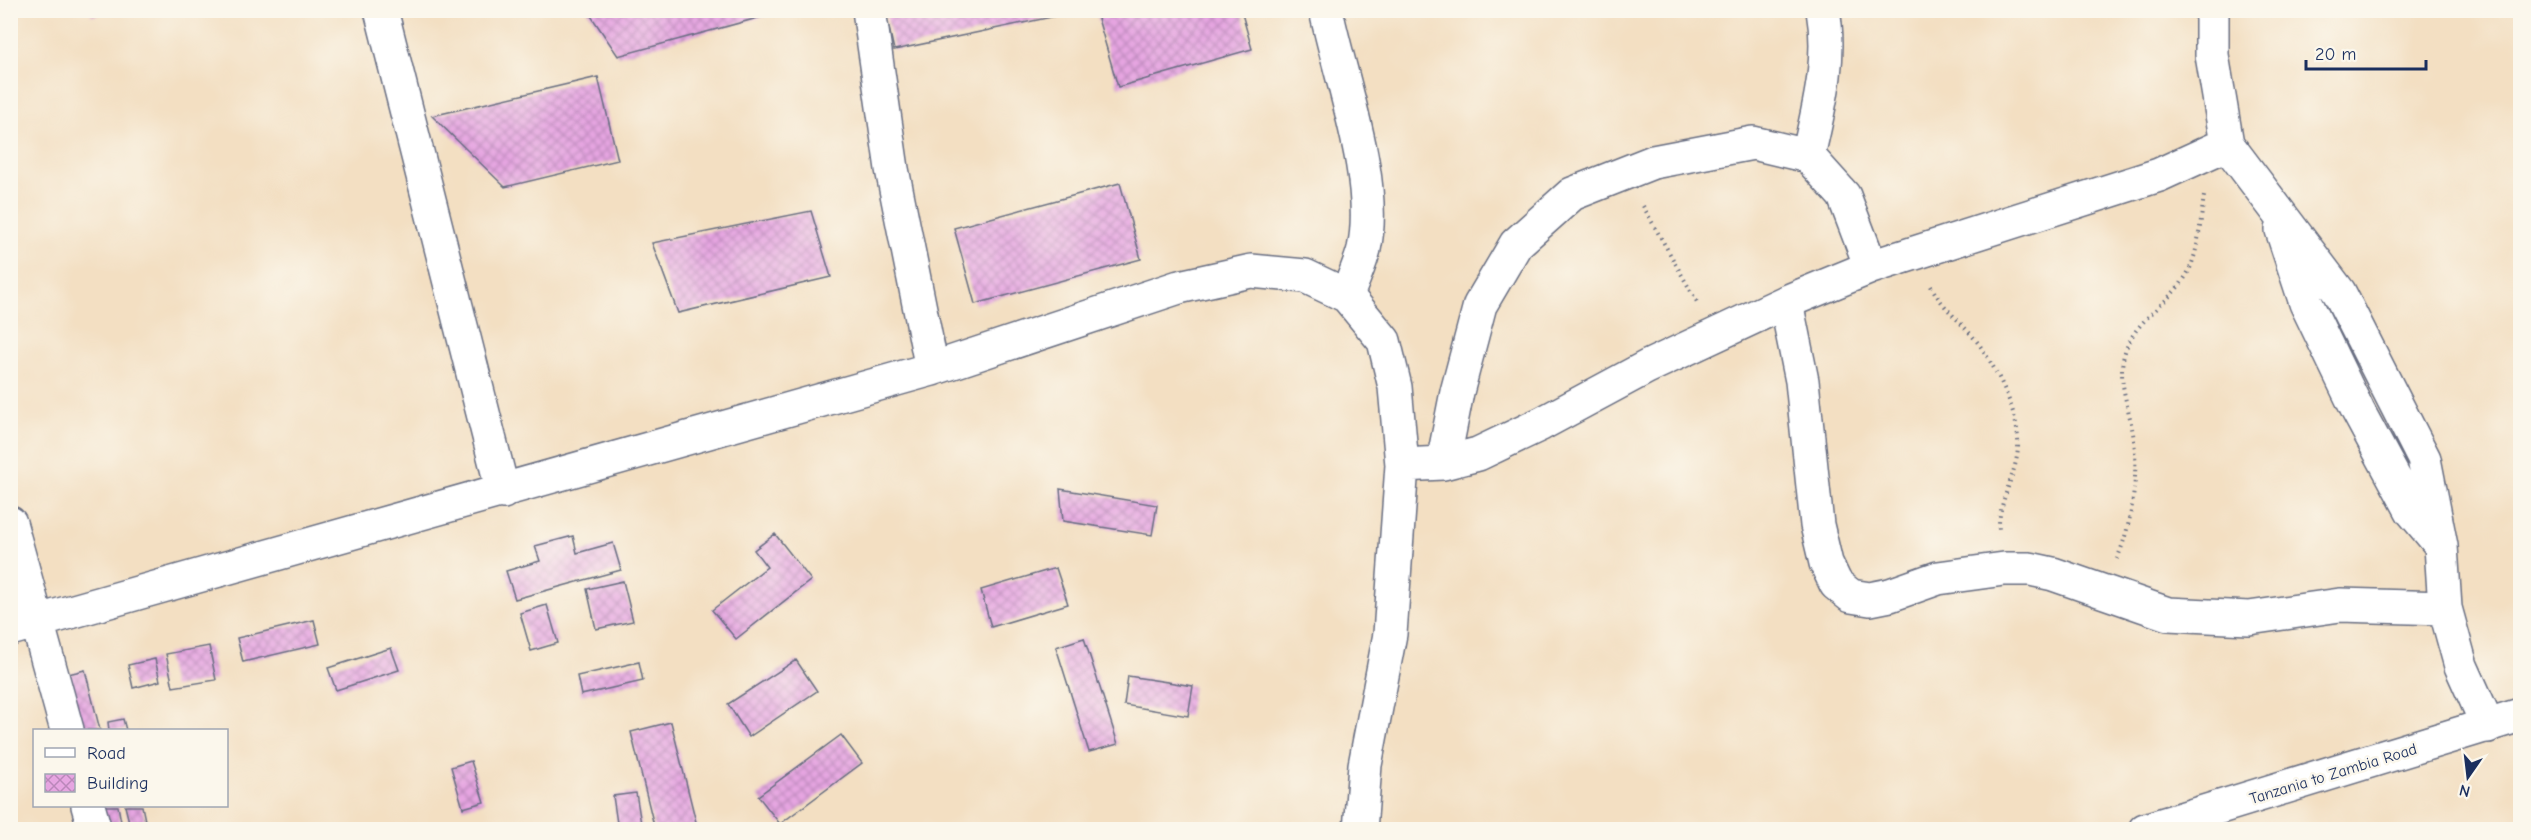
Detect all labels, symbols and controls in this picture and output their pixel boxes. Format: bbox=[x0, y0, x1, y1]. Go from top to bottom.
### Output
scale bar bbox=[2306, 33, 2426, 71]
text: 20 m bbox=[2315, 44, 2356, 65]
legend bbox=[33, 729, 228, 807]
street label: Tanzania to Zambia Road bbox=[2247, 740, 2419, 808]
text: Road bbox=[87, 743, 126, 764]
north arrow bbox=[2438, 747, 2498, 807]
text: Building bbox=[87, 773, 149, 794]
text: N bbox=[2457, 781, 2472, 801]

